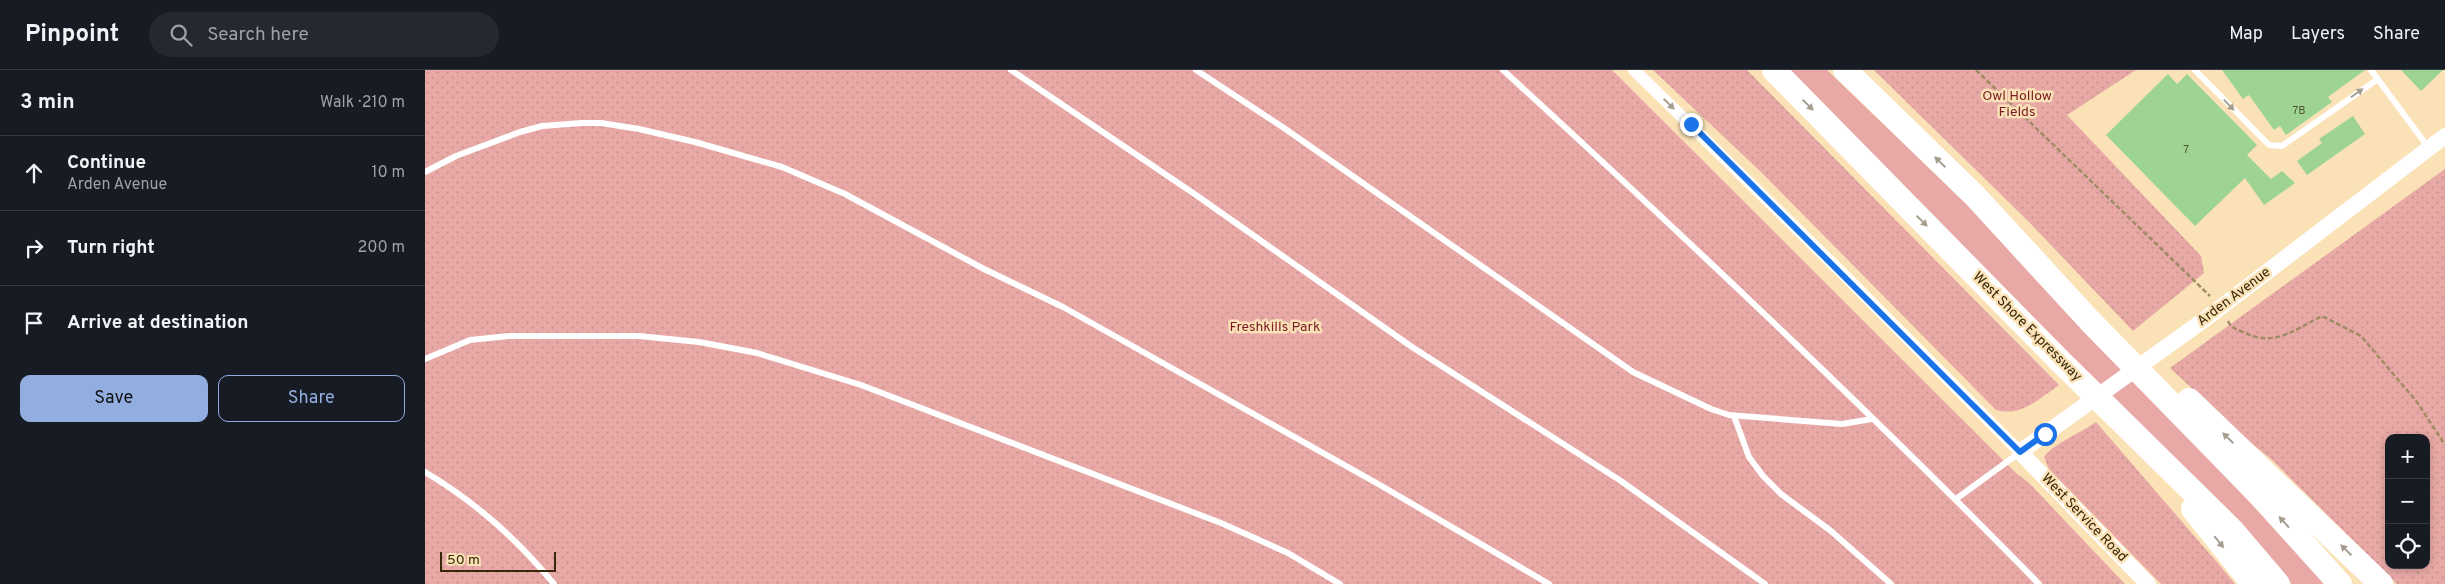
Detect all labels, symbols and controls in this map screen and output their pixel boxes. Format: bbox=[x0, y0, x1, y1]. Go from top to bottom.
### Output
search box bbox=[149, 12, 499, 57]
text: Pinpoint bbox=[25, 20, 119, 50]
icon: search bbox=[167, 21, 195, 49]
text: Search here bbox=[207, 23, 309, 47]
text: Map bbox=[2229, 23, 2263, 46]
text: Layers bbox=[2291, 23, 2345, 46]
text: Share bbox=[2373, 23, 2420, 46]
park label: Owl Hollow Fields bbox=[1982, 88, 2052, 121]
one-way arrow bbox=[2350, 88, 2364, 98]
text: 3 min bbox=[20, 89, 75, 116]
text: Walk · 210 m bbox=[320, 93, 405, 113]
one-way arrow bbox=[1663, 98, 1675, 110]
one-way arrow bbox=[1802, 99, 1814, 111]
one-way arrow bbox=[2223, 99, 2235, 111]
house number: 7B bbox=[2293, 104, 2305, 118]
route end bbox=[1680, 113, 1703, 136]
house number: 7 bbox=[2183, 143, 2189, 157]
text: Continue bbox=[67, 151, 146, 175]
one-way arrow bbox=[1934, 156, 1946, 168]
icon: ahead bbox=[20, 159, 48, 187]
text: 10 m bbox=[371, 163, 405, 183]
text: Arden Avenue bbox=[67, 175, 167, 195]
one-way arrow bbox=[1916, 214, 1928, 226]
icon: right bbox=[20, 234, 48, 262]
text: Turn right bbox=[67, 236, 155, 260]
text: 200 m bbox=[357, 238, 405, 258]
street label: Arden Avenue bbox=[2194, 264, 2274, 330]
street label: West Shore Expressway bbox=[1969, 269, 2085, 385]
icon: arrive bbox=[20, 309, 48, 337]
text: Arrive at destination bbox=[67, 311, 248, 335]
park label: Freshkills Park bbox=[1230, 319, 1320, 336]
button: Save bbox=[20, 375, 208, 422]
button: Share bbox=[218, 375, 405, 422]
route start bbox=[2034, 423, 2057, 446]
one-way arrow bbox=[2223, 432, 2235, 444]
map controls bbox=[2385, 434, 2430, 569]
button: + bbox=[2385, 434, 2430, 479]
street label: West Service Road bbox=[2037, 470, 2131, 566]
button: − bbox=[2385, 479, 2430, 524]
one-way arrow bbox=[2278, 516, 2290, 528]
button: locate bbox=[2385, 524, 2430, 569]
one-way arrow bbox=[2214, 535, 2224, 549]
one-way arrow bbox=[2340, 544, 2352, 556]
scale bar bbox=[440, 549, 556, 572]
text: 50 m bbox=[447, 552, 480, 569]

